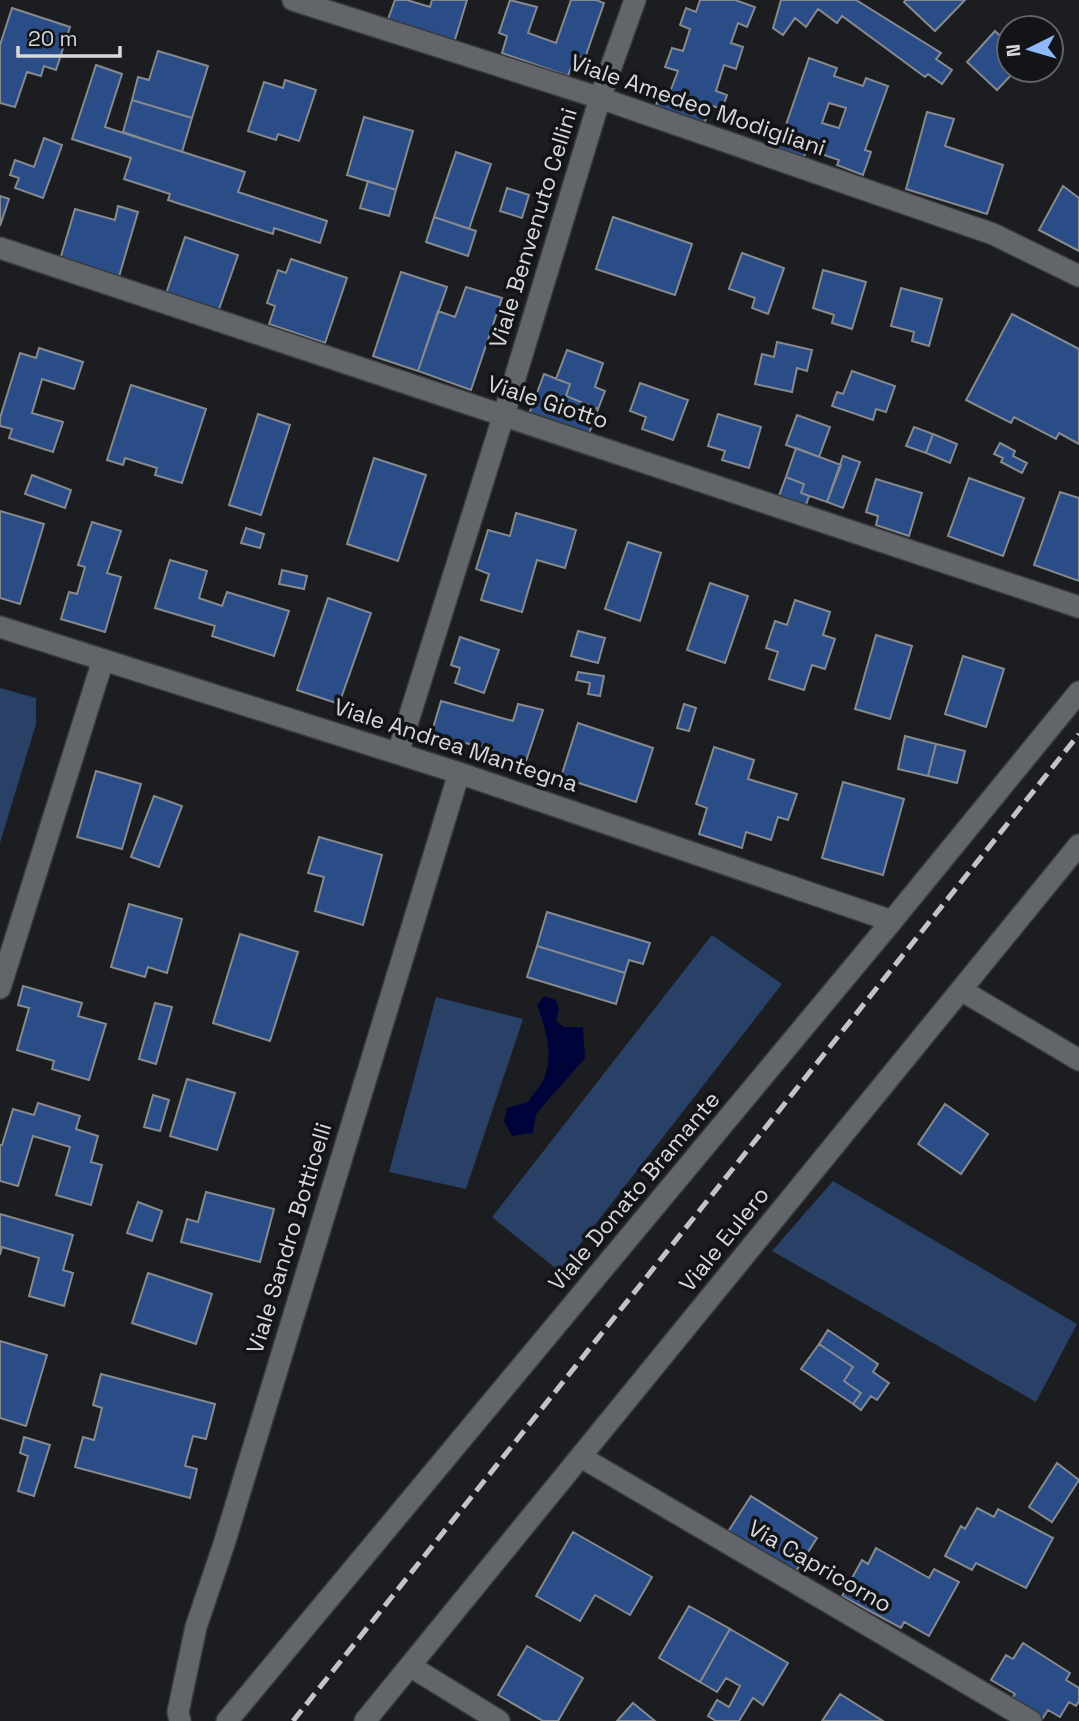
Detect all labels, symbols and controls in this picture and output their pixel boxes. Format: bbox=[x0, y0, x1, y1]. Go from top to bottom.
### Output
scale bar bbox=[18, 14, 119, 58]
north arrow bbox=[995, 14, 1065, 84]
text: 20 m bbox=[28, 25, 78, 52]
text: N bbox=[1001, 43, 1027, 58]
street label: Viale Amedeo Modigliani bbox=[566, 47, 830, 163]
street label: Viale Benvenuto Cellini bbox=[482, 104, 584, 352]
street label: Viale Giotto bbox=[484, 368, 612, 436]
street label: Viale Andrea Mantegna bbox=[330, 691, 582, 799]
street label: Viale Donato Bramante bbox=[542, 1085, 726, 1297]
street label: Viale Sandro Botticelli bbox=[240, 1119, 338, 1357]
street label: Viale Eulero bbox=[672, 1180, 776, 1298]
street label: Via Capricorno bbox=[743, 1513, 897, 1619]

